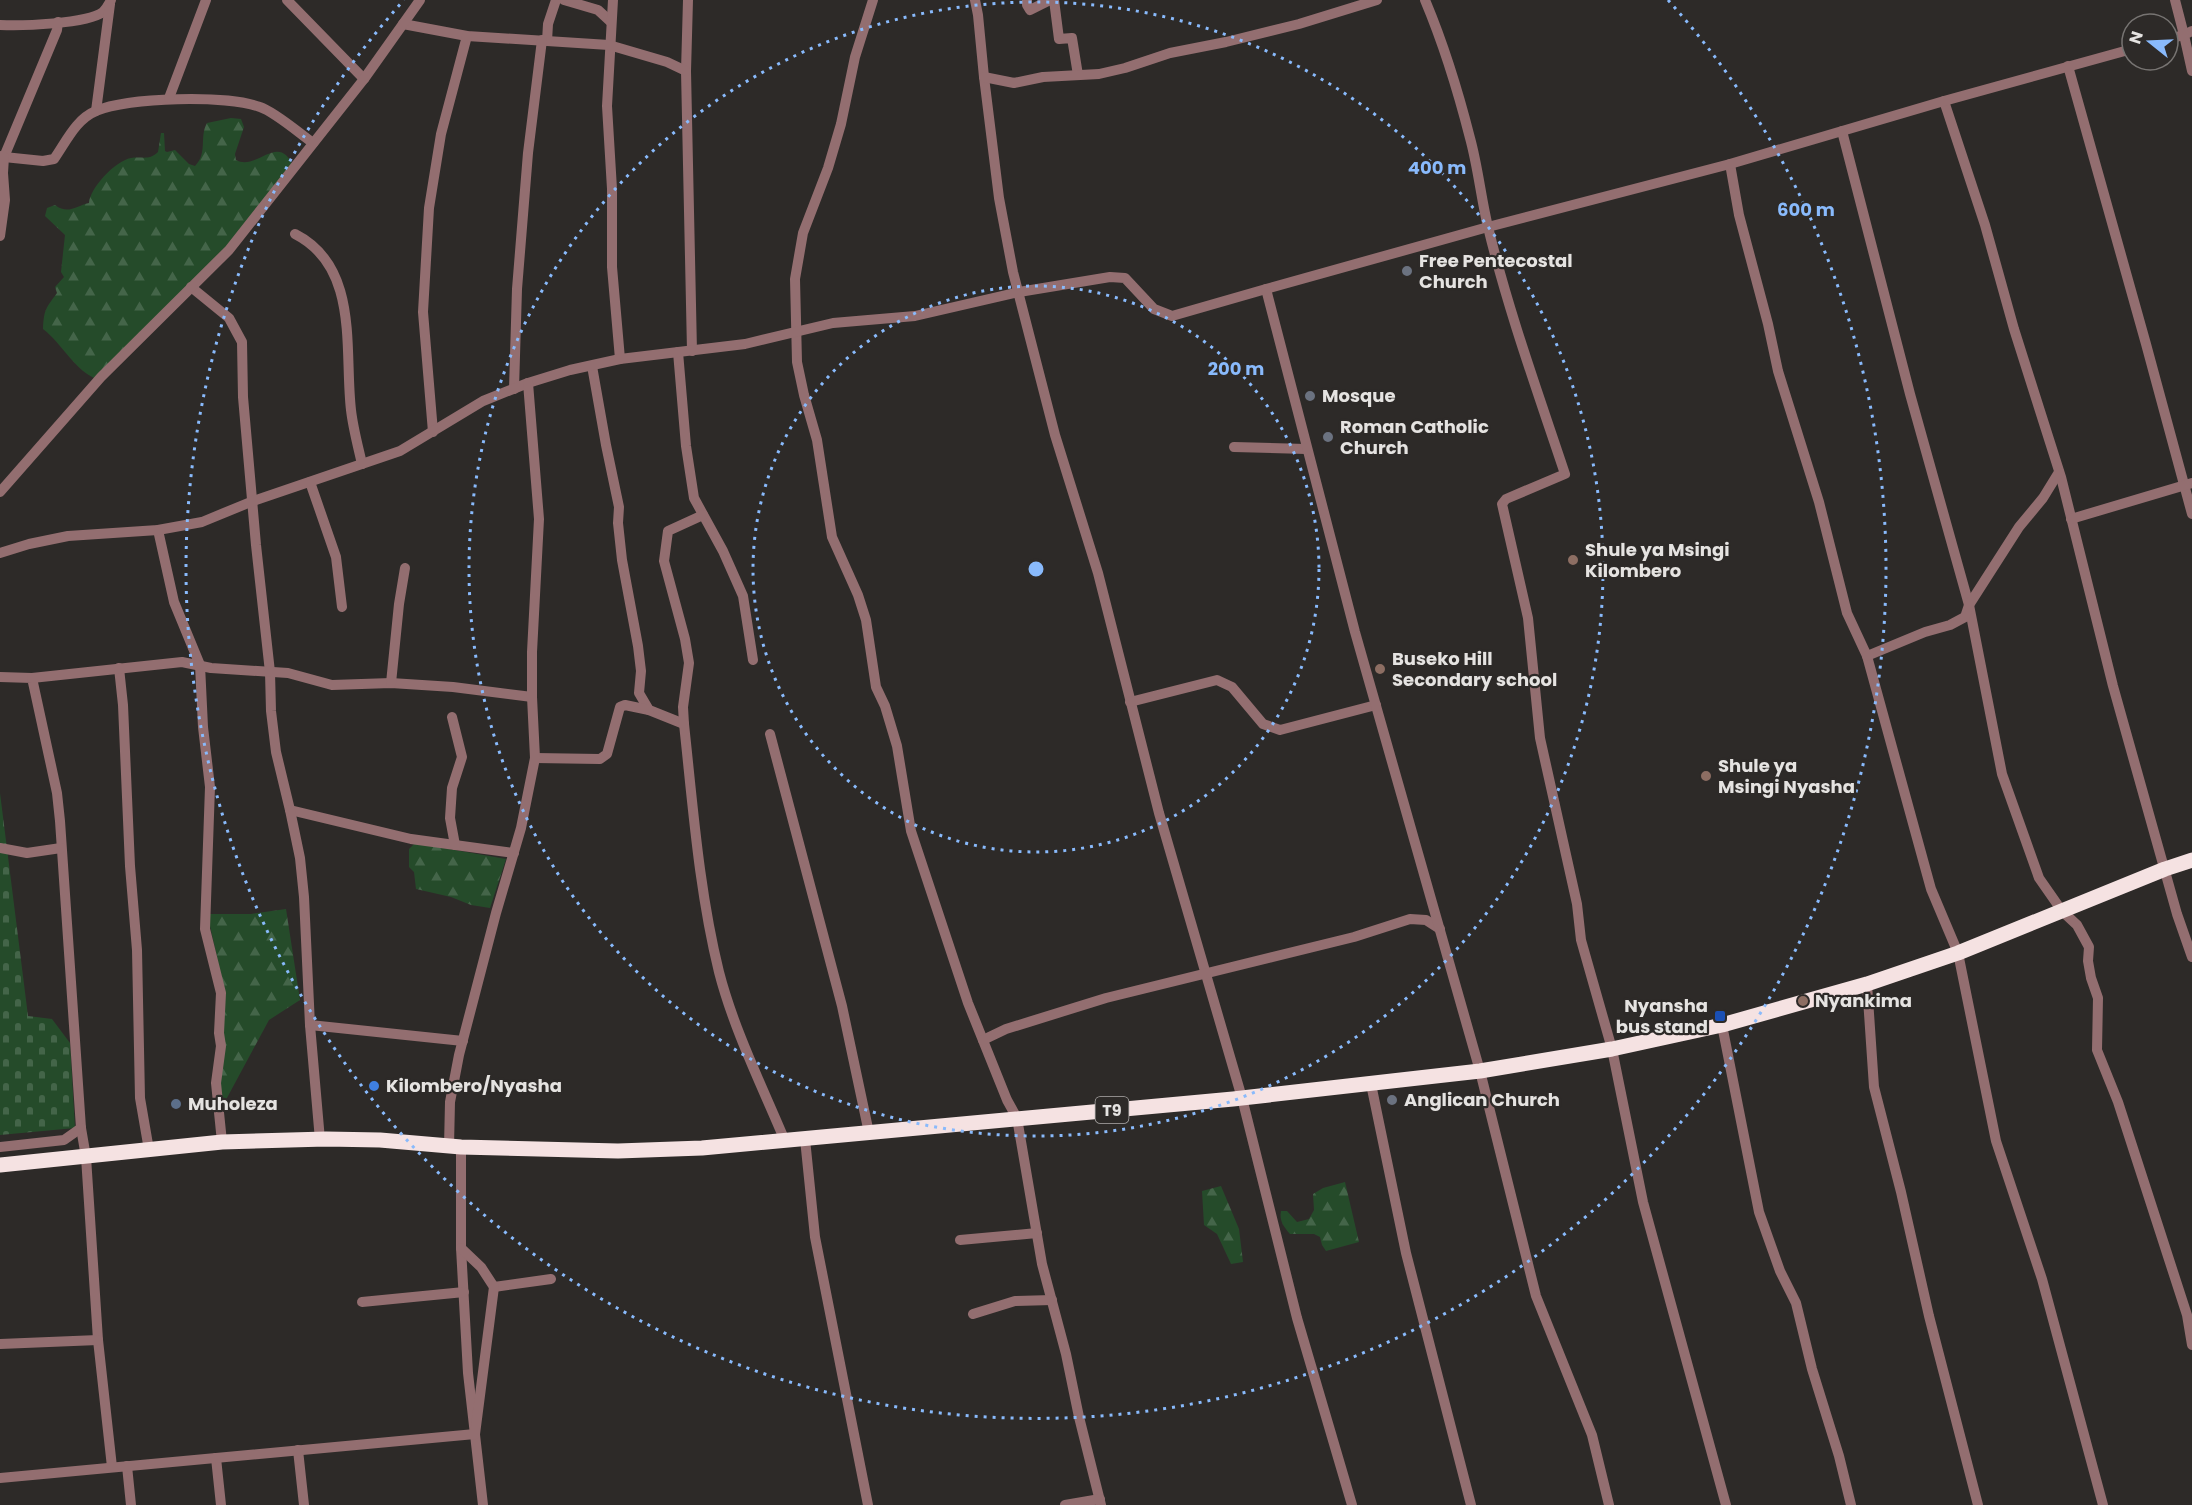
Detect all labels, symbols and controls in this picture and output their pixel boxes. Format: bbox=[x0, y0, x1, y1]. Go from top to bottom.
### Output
north arrow bbox=[2120, 12, 2180, 72]
text: N bbox=[2123, 28, 2149, 47]
text: 400 m bbox=[1408, 155, 1466, 180]
text: 600 m bbox=[1777, 197, 1835, 222]
place label: Free Pentecostal Church bbox=[1419, 248, 1573, 294]
marker: Free Pentecostal Church bbox=[1400, 264, 1414, 278]
text: 200 m bbox=[1208, 356, 1264, 381]
place label: Mosque bbox=[1322, 383, 1395, 408]
marker: Mosque bbox=[1303, 389, 1317, 403]
place label: Roman Catholic Church bbox=[1340, 414, 1489, 460]
marker: Roman Catholic Church bbox=[1321, 430, 1335, 444]
place label: Shule ya Msingi Kilombero bbox=[1585, 537, 1730, 583]
marker: Shule ya Msingi Kilombero bbox=[1566, 553, 1580, 567]
centre of rings bbox=[1026, 559, 1046, 579]
place label: Buseko Hill Secondary school bbox=[1392, 646, 1557, 692]
marker: Buseko Hill Secondary school bbox=[1373, 662, 1387, 676]
place label: Shule ya Msingi Nyasha bbox=[1718, 753, 1855, 799]
marker: Shule ya Msingi Nyasha bbox=[1699, 769, 1713, 783]
place label: Nyankima bbox=[1815, 988, 1912, 1013]
place label: Nyansha bus stand bbox=[1616, 993, 1708, 1039]
marker: Nyankima bbox=[1796, 994, 1810, 1008]
marker: Nyansha bus stand bbox=[1713, 1009, 1727, 1023]
place label: Kilombero/Nyasha bbox=[386, 1073, 562, 1098]
marker: Kilombero/Nyasha bbox=[367, 1079, 381, 1093]
place label: Anglican Church bbox=[1404, 1087, 1560, 1112]
place label: Muholeza bbox=[188, 1091, 278, 1116]
marker: Anglican Church bbox=[1385, 1093, 1399, 1107]
marker: Muholeza bbox=[169, 1097, 183, 1111]
road number: T9 bbox=[1096, 1097, 1128, 1123]

